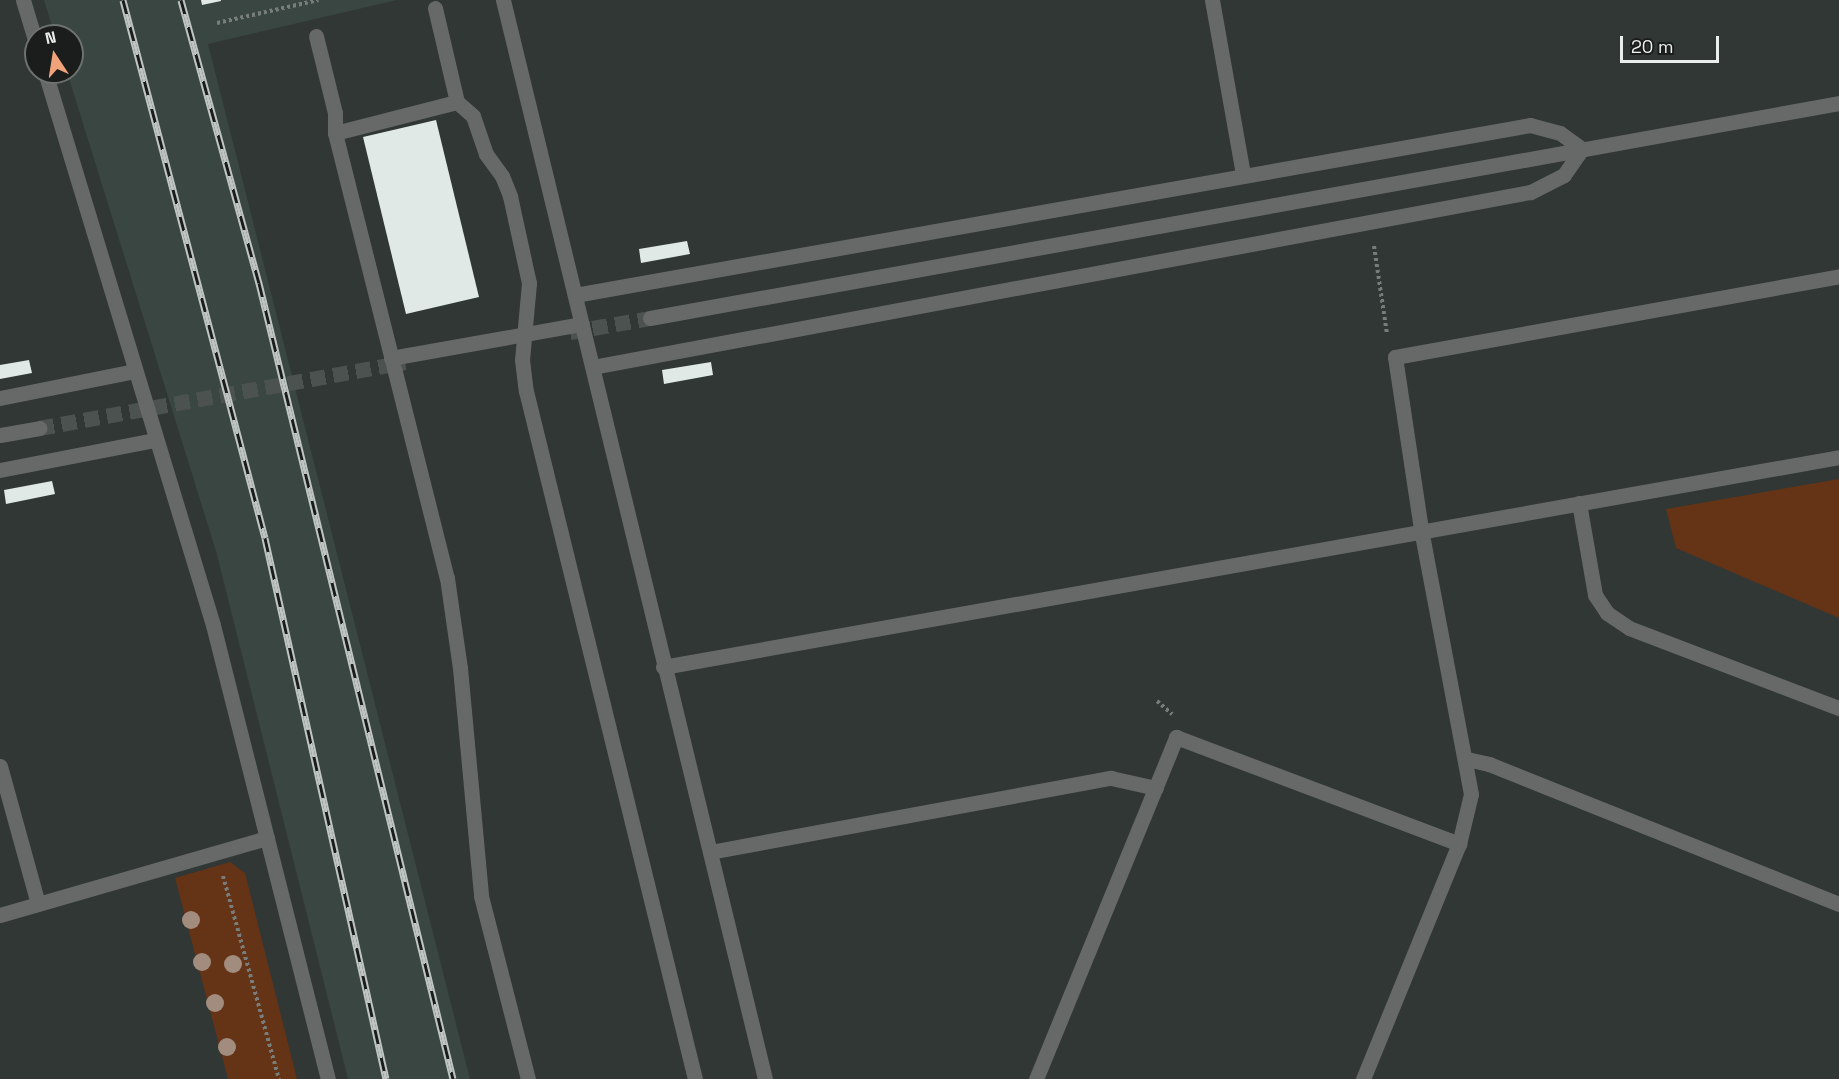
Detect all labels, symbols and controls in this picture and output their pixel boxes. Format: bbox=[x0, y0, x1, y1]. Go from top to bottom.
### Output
north arrow bbox=[24, 24, 84, 84]
scale bar bbox=[1623, 24, 1722, 62]
text: N bbox=[43, 26, 58, 49]
text: 20 m bbox=[1631, 35, 1674, 58]

